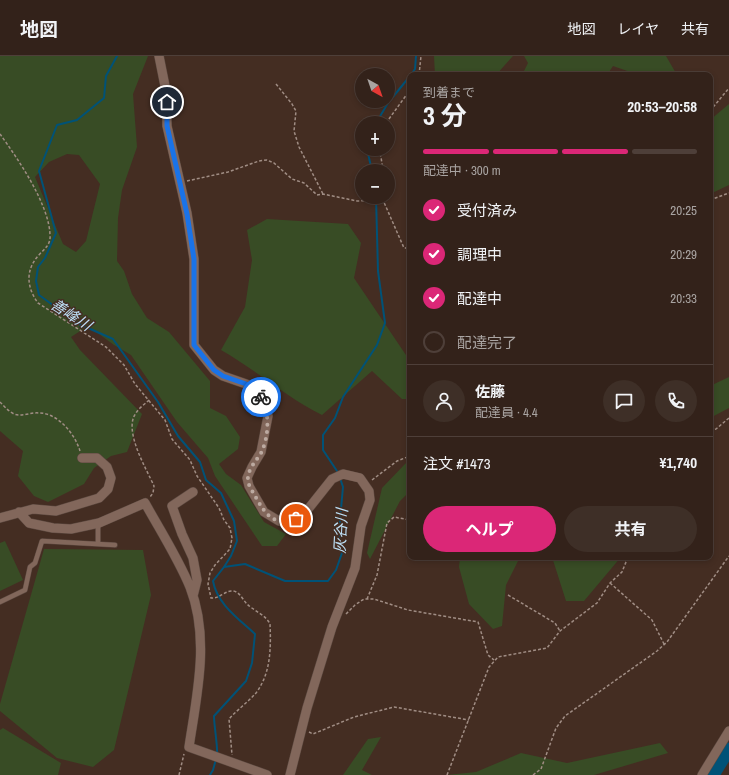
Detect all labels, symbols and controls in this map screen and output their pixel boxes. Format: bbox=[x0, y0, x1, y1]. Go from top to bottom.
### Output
text: 地図 bbox=[20, 16, 58, 42]
text: 地図 bbox=[567, 20, 595, 38]
text: レイヤ bbox=[617, 20, 659, 38]
text: 共有 bbox=[681, 20, 709, 38]
north arrow bbox=[355, 68, 395, 108]
map controls bbox=[355, 68, 395, 204]
text: 到着まで bbox=[423, 84, 475, 101]
pin bbox=[150, 85, 184, 119]
icon: home bbox=[156, 91, 178, 113]
text: 20:53–20:58 bbox=[627, 96, 697, 117]
text: 3 分 bbox=[423, 98, 467, 133]
button: + bbox=[355, 116, 395, 156]
text: 配達中 · 300 m bbox=[423, 162, 501, 179]
button: − bbox=[355, 164, 395, 204]
icon: check bbox=[423, 199, 445, 221]
text: 受付済み bbox=[457, 200, 517, 221]
text: 20:25 bbox=[670, 202, 697, 219]
icon: check bbox=[423, 243, 445, 265]
text: 調理中 bbox=[457, 244, 502, 265]
text: 20:29 bbox=[670, 246, 697, 263]
icon: check bbox=[423, 287, 445, 309]
text: 配達中 bbox=[457, 288, 502, 309]
text: 20:33 bbox=[670, 290, 697, 307]
water label: 善峰川 bbox=[47, 294, 98, 337]
text: 配達完了 bbox=[457, 332, 517, 353]
courier bbox=[241, 377, 281, 417]
button: person bbox=[423, 380, 465, 422]
button: chat bbox=[603, 380, 645, 422]
button: phone bbox=[655, 380, 697, 422]
text: 佐藤 bbox=[475, 381, 505, 402]
icon: bike bbox=[250, 386, 272, 408]
text: 配達員 · 4.4 bbox=[475, 404, 538, 421]
text: ¥1,740 bbox=[659, 452, 697, 473]
text: 注文 #1473 bbox=[423, 453, 491, 474]
pin bbox=[279, 502, 313, 536]
water label: 灰谷川 bbox=[329, 506, 352, 554]
button: ヘルプ bbox=[423, 506, 556, 552]
button: 共有 bbox=[564, 506, 697, 552]
icon: bag bbox=[285, 508, 307, 530]

